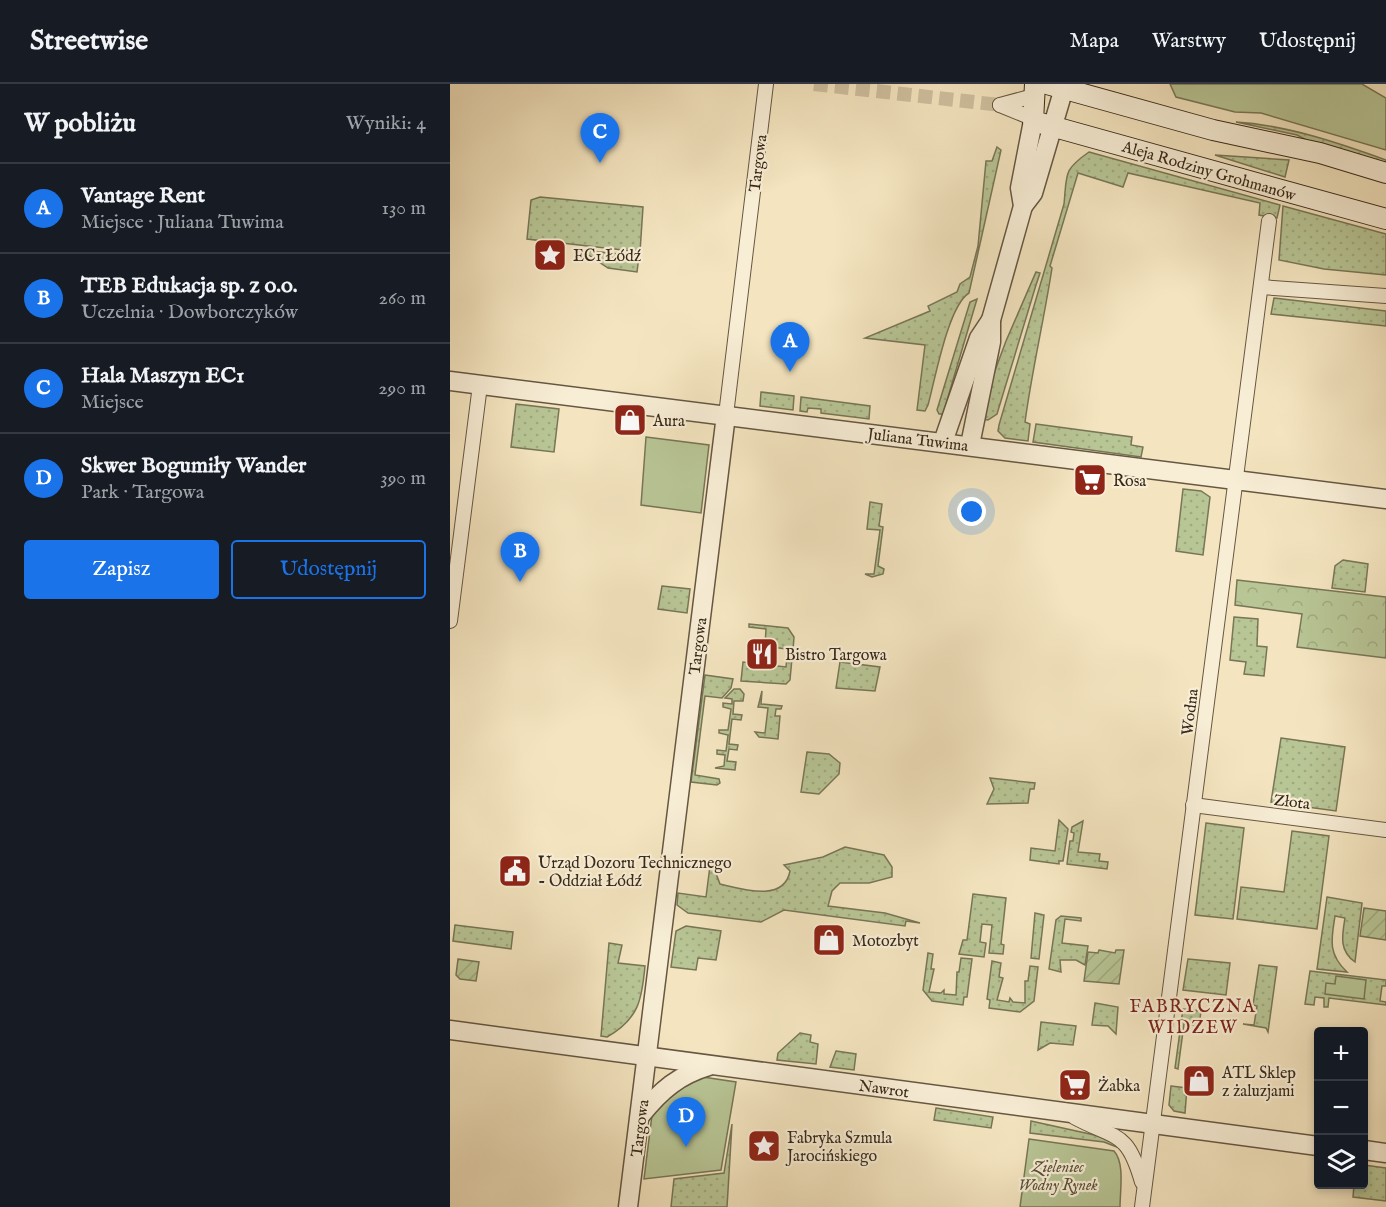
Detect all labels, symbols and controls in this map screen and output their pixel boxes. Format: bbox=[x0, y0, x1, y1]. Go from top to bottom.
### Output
text: Streetwise bbox=[30, 24, 148, 59]
text: Mapa bbox=[1069, 28, 1119, 55]
text: Warstwy bbox=[1152, 28, 1226, 55]
text: Udostępnij bbox=[1259, 28, 1356, 55]
text: W pobliżu bbox=[24, 107, 136, 140]
text: Wyniki: 4 bbox=[346, 111, 426, 136]
pin: C bbox=[580, 113, 620, 163]
street label: Targowa bbox=[746, 133, 772, 193]
street label: Aleja Rodziny Grohmanów bbox=[1118, 137, 1298, 206]
text: Vantage Rent bbox=[81, 182, 205, 210]
text: A bbox=[37, 196, 50, 221]
text: 130 m bbox=[381, 196, 426, 221]
text: Miejsce · Juliana Tuwima bbox=[81, 210, 284, 235]
place icon: EC1 Łódź bbox=[532, 237, 568, 273]
place label: EC1 Łódź bbox=[573, 247, 641, 267]
text: TEB Edukacja sp. z o.o. bbox=[81, 272, 298, 300]
text: B bbox=[37, 286, 50, 311]
text: 260 m bbox=[379, 286, 426, 311]
text: Uczelnia · Dowborczyków bbox=[81, 300, 298, 325]
pin: A bbox=[770, 322, 810, 372]
text: Hala Maszyn EC1 bbox=[81, 362, 244, 390]
text: C bbox=[36, 376, 51, 401]
text: 290 m bbox=[378, 376, 426, 401]
text: Miejsce bbox=[81, 390, 144, 415]
shop icon: Aura bbox=[612, 402, 648, 438]
place label: Aura bbox=[652, 412, 685, 432]
street label: Juliana Tuwima bbox=[864, 425, 969, 457]
text: Skwer Bogumiły Wander bbox=[81, 452, 306, 480]
supermarket icon: Rosa bbox=[1072, 462, 1108, 498]
text: D bbox=[35, 466, 52, 491]
text: 390 m bbox=[380, 466, 426, 491]
place label: Rosa bbox=[1113, 472, 1146, 492]
text: Park · Targowa bbox=[81, 480, 204, 505]
your location bbox=[957, 497, 986, 526]
pin: B bbox=[500, 532, 540, 582]
button: Zapisz bbox=[24, 540, 219, 599]
button: Udostępnij bbox=[231, 540, 426, 599]
street label: Targowa bbox=[686, 616, 712, 676]
restaurant icon: Bistro Targowa bbox=[744, 636, 780, 672]
place label: Bistro Targowa bbox=[785, 646, 887, 666]
street label: Wodna bbox=[1178, 688, 1204, 737]
street label: Złota bbox=[1272, 791, 1311, 815]
public building icon: Urząd Dozoru Technicznego - Oddział Łódź bbox=[497, 853, 533, 889]
place label: Urząd Dozoru Technicznego - Oddział Łódź bbox=[538, 854, 732, 892]
shop icon: Motozbyt bbox=[811, 922, 847, 958]
place label: Motozbyt bbox=[852, 932, 919, 952]
district label: FABRYCZNA WIDZEW bbox=[1130, 996, 1256, 1040]
map controls bbox=[1314, 1027, 1368, 1189]
button: + bbox=[1314, 1027, 1368, 1081]
shop icon: ATL Sklep z żaluzjami bbox=[1181, 1063, 1217, 1099]
place label: ATL Sklep z żaluzjami bbox=[1221, 1064, 1296, 1102]
supermarket icon: Żabka bbox=[1057, 1067, 1093, 1103]
place label: Żabka bbox=[1098, 1075, 1140, 1097]
street label: Nawrot bbox=[857, 1077, 911, 1103]
button: − bbox=[1314, 1081, 1368, 1135]
street label: Targowa bbox=[628, 1098, 654, 1158]
pin: D bbox=[666, 1098, 706, 1147]
place icon: Fabryka Szmula Jarocińskiego bbox=[746, 1128, 782, 1164]
place label: Fabryka Szmula Jarocińskiego bbox=[785, 1129, 892, 1167]
button: layers bbox=[1314, 1135, 1368, 1189]
park label: Zieleniec Wodny Rynek bbox=[1018, 1158, 1098, 1196]

